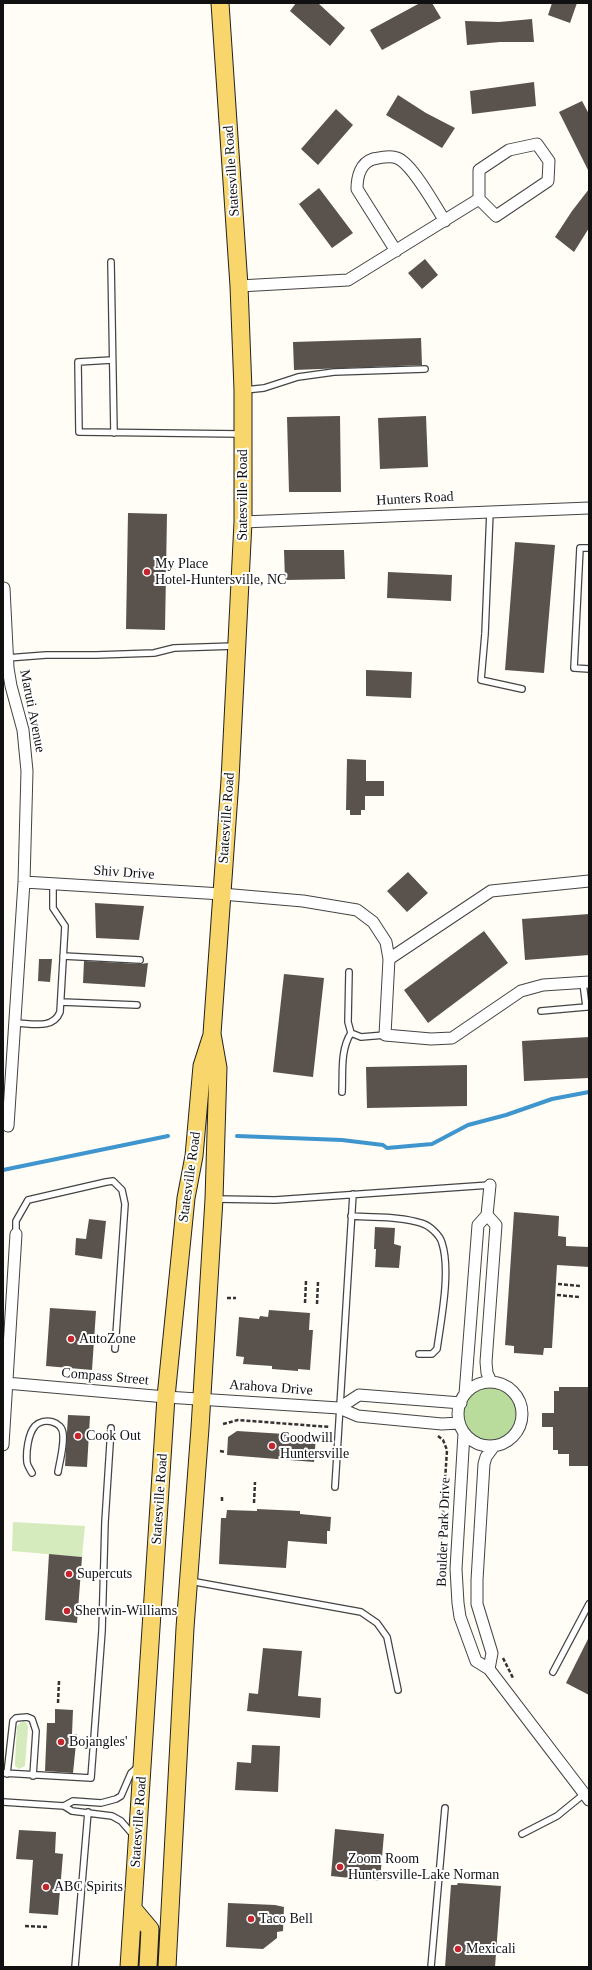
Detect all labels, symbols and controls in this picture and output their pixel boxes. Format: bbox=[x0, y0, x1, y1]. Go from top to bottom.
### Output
street label: Statesville Road bbox=[220, 125, 244, 217]
street label: Statesville Road bbox=[235, 449, 251, 541]
street label: Hunters Road bbox=[376, 489, 454, 509]
place label: My Place Hotel-Huntersville, NC bbox=[155, 556, 286, 588]
marker: My Place Hotel-Huntersville, NC bbox=[142, 567, 152, 577]
street label: Maruti Avenue bbox=[16, 668, 48, 754]
street label: Statesville Road bbox=[215, 772, 239, 864]
street label: Shiv Drive bbox=[93, 862, 155, 884]
street label: Statesville Road bbox=[175, 1131, 205, 1223]
place label: AutoZone bbox=[79, 1331, 136, 1347]
marker: AutoZone bbox=[66, 1334, 76, 1344]
street label: Compass Street bbox=[61, 1365, 149, 1389]
street label: Arahova Drive bbox=[229, 1377, 313, 1399]
place label: Cook Out bbox=[86, 1428, 141, 1444]
place label: Goodwill Huntersville bbox=[280, 1430, 349, 1462]
marker: Cook Out bbox=[73, 1431, 83, 1441]
marker: Goodwill Huntersville bbox=[267, 1441, 277, 1451]
street label: Statesville Road bbox=[148, 1453, 172, 1545]
street label: Boulder Park Drive bbox=[434, 1477, 454, 1587]
place label: Supercuts bbox=[77, 1566, 132, 1582]
marker: Supercuts bbox=[64, 1569, 74, 1579]
place label: Sherwin-Williams bbox=[75, 1603, 177, 1619]
marker: Sherwin-Williams bbox=[62, 1606, 72, 1616]
place label: Bojangles' bbox=[69, 1734, 128, 1750]
marker: Bojangles' bbox=[56, 1737, 66, 1747]
street label: Statesville Road bbox=[127, 1776, 151, 1868]
place label: Zoom Room Huntersville-Lake Norman bbox=[348, 1851, 499, 1884]
marker: Zoom Room Huntersville-Lake Norman bbox=[335, 1862, 345, 1872]
place label: ABC Spirits bbox=[54, 1879, 123, 1895]
marker: ABC Spirits bbox=[41, 1882, 51, 1892]
place label: Taco Bell bbox=[259, 1911, 313, 1927]
marker: Taco Bell bbox=[246, 1914, 256, 1924]
place label: Mexicali bbox=[466, 1941, 516, 1957]
marker: Mexicali bbox=[453, 1944, 463, 1954]

